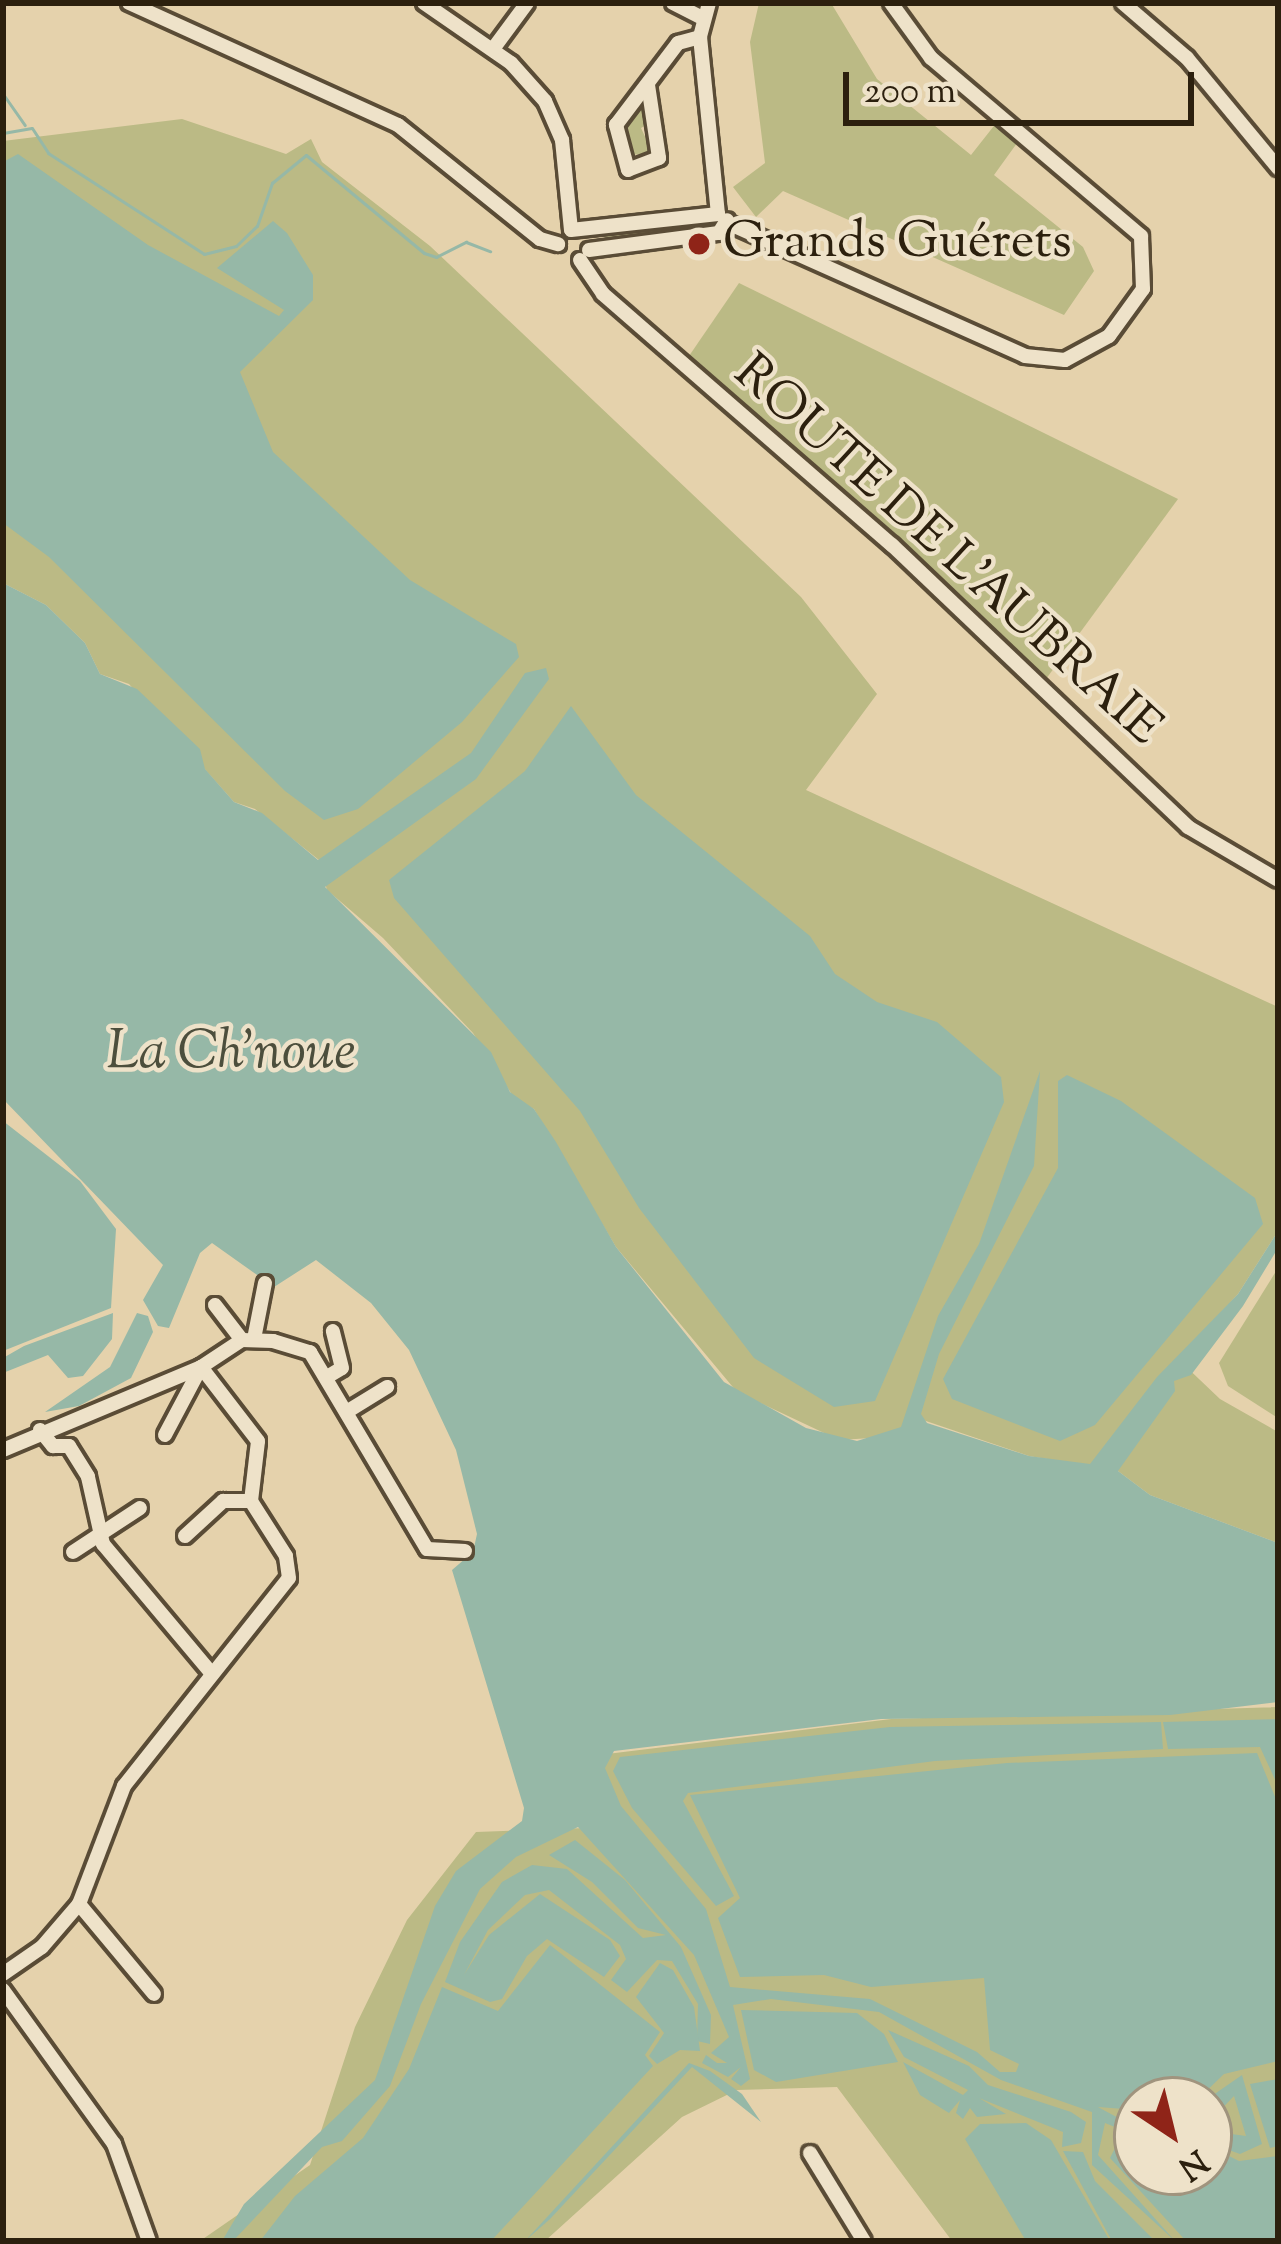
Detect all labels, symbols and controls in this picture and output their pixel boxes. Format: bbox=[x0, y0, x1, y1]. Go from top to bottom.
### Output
scale bar bbox=[849, 48, 1200, 122]
text: 200 m bbox=[864, 67, 956, 119]
place label: Grands Guérets bbox=[723, 213, 1072, 275]
marker: Grands Guérets bbox=[686, 231, 712, 257]
street label: ROUTE DE L'AUBRAIE bbox=[720, 344, 1172, 760]
water label: La Ch'noue bbox=[106, 1022, 356, 1086]
north arrow bbox=[1113, 2076, 1233, 2196]
text: N bbox=[1167, 2136, 1216, 2190]

